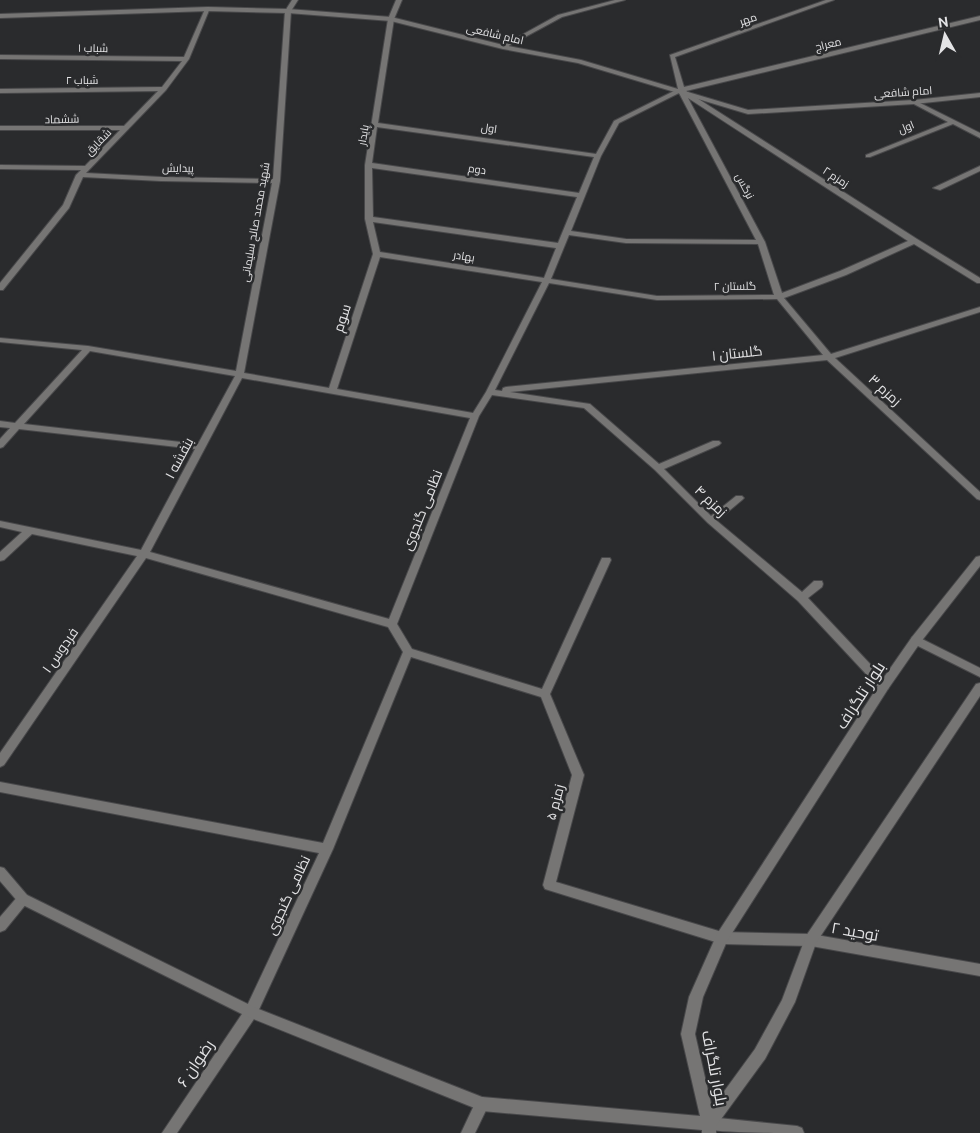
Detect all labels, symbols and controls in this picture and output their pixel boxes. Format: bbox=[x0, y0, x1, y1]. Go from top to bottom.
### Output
street label: مهر bbox=[737, 10, 759, 29]
north arrow bbox=[920, 10, 970, 60]
text: N bbox=[937, 13, 949, 31]
street label: امام شافعی bbox=[465, 22, 525, 48]
street label: معراج bbox=[814, 35, 843, 55]
street label: شباب ۱ bbox=[78, 42, 108, 54]
street label: شباب ۲ bbox=[66, 74, 98, 86]
street label: امام شافعی bbox=[873, 84, 933, 102]
street label: ششماد bbox=[45, 113, 79, 125]
street label: اول bbox=[896, 118, 916, 137]
street label: اول bbox=[480, 121, 498, 136]
street label: پایدار bbox=[355, 124, 372, 147]
street label: شقایق bbox=[83, 126, 114, 158]
street label: شهید محمد صالح سلیمانی bbox=[239, 161, 273, 283]
street label: پیدایش bbox=[162, 162, 194, 175]
street label: دوم bbox=[467, 162, 487, 178]
street label: زمزم ۲ bbox=[820, 164, 851, 192]
street label: نرگس bbox=[732, 171, 757, 201]
street label: بهادر bbox=[451, 248, 476, 265]
street label: گلستان ۲ bbox=[714, 280, 756, 293]
street label: سوم bbox=[330, 302, 356, 335]
street label: گلستان ۱ bbox=[711, 342, 763, 364]
street label: زمزم ۳ bbox=[864, 371, 904, 410]
street label: بنفشه ۱ bbox=[161, 435, 197, 481]
street label: نظامی گنجوی bbox=[399, 467, 445, 553]
street label: زمزم ۴ bbox=[690, 482, 730, 521]
street label: فردوس ۱ bbox=[39, 624, 81, 676]
street label: بلوار تلگراف bbox=[832, 658, 889, 733]
street label: زمزم ۵ bbox=[543, 782, 569, 822]
street label: نظامی گنجوی bbox=[263, 853, 313, 937]
street label: توحید ۲ bbox=[830, 918, 881, 945]
street label: بلوار تلگراف bbox=[698, 1029, 731, 1108]
street label: رضوان ۶ bbox=[173, 1036, 219, 1091]

